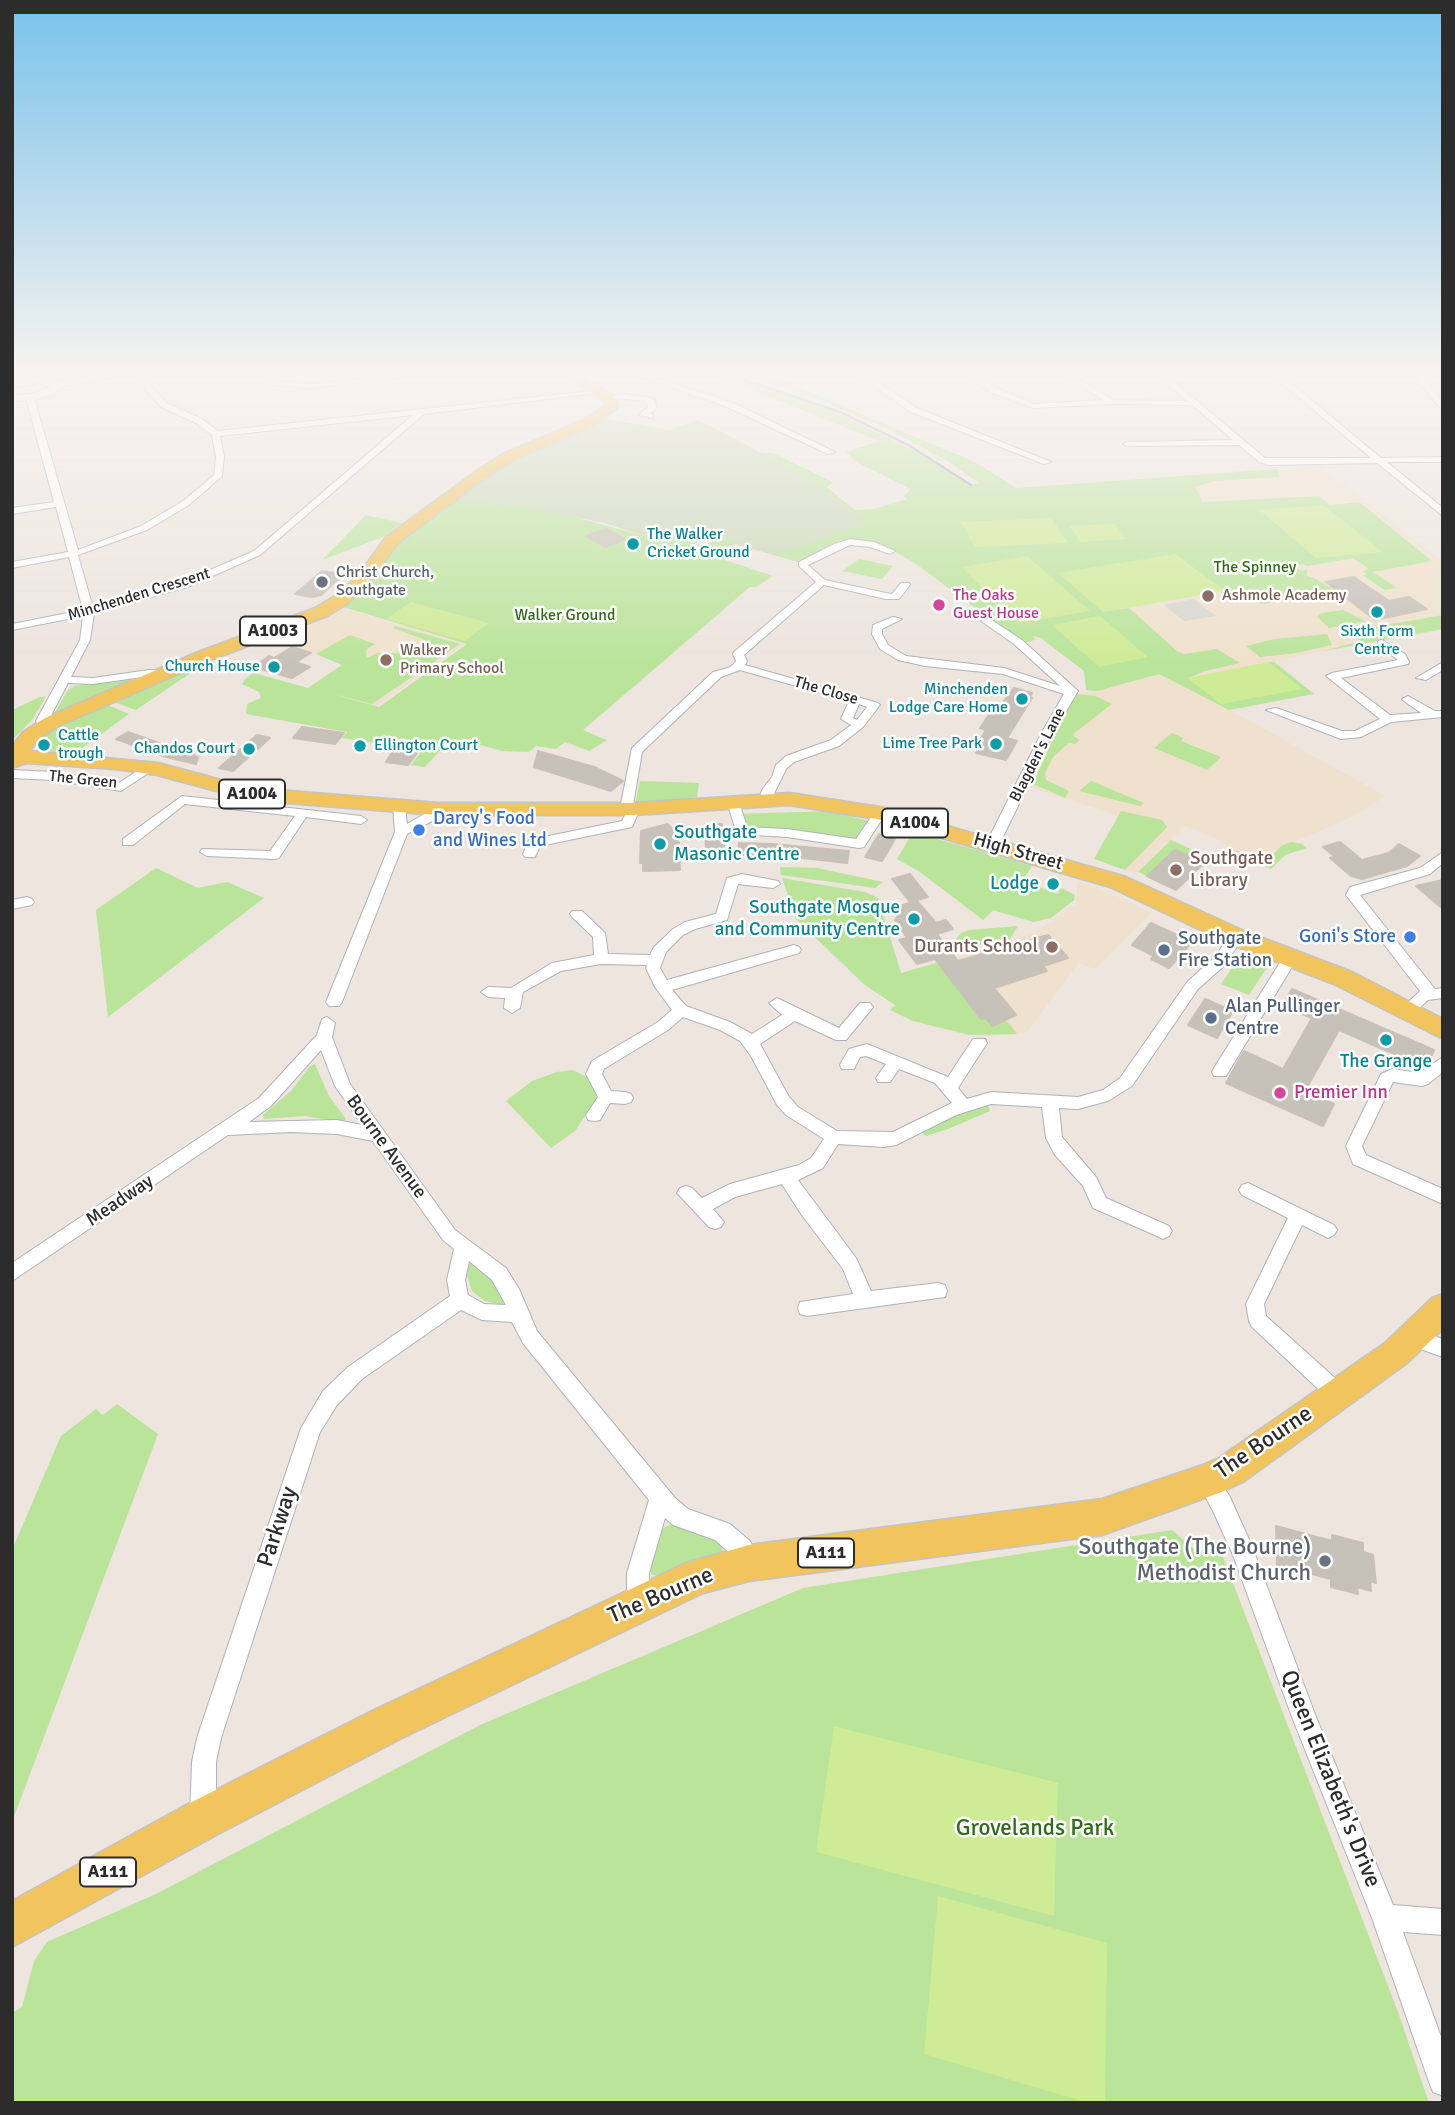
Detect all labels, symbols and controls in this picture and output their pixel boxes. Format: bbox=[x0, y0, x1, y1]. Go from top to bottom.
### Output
place label: The Walker Cricket Ground bbox=[647, 525, 750, 563]
marker: The Walker Cricket Ground bbox=[625, 536, 641, 552]
park label: The Spinney bbox=[1214, 558, 1296, 578]
place label: Christ Church, Southgate bbox=[336, 563, 434, 601]
street label: Minchenden Crescent bbox=[66, 564, 212, 626]
marker: Christ Church, Southgate bbox=[314, 574, 330, 590]
place label: The Oaks Guest House bbox=[953, 586, 1039, 624]
place label: Ashmole Academy bbox=[1222, 586, 1346, 606]
marker: Ashmole Academy bbox=[1200, 588, 1216, 604]
marker: The Oaks Guest House bbox=[931, 597, 947, 613]
marker: Sixth Form Centre bbox=[1369, 604, 1385, 620]
park label: Walker Ground bbox=[514, 606, 616, 626]
road number: A1003 bbox=[240, 616, 306, 646]
place label: Sixth Form Centre bbox=[1340, 622, 1414, 660]
place label: Walker Primary School bbox=[400, 641, 504, 679]
marker: Walker Primary School bbox=[378, 652, 394, 668]
place label: Church House bbox=[165, 657, 260, 677]
marker: Church House bbox=[266, 659, 282, 675]
street label: The Close bbox=[792, 673, 860, 709]
place label: Minchenden Lodge Care Home bbox=[889, 680, 1008, 718]
marker: Minchenden Lodge Care Home bbox=[1014, 691, 1030, 707]
street label: Blagden's Lane bbox=[1006, 705, 1070, 805]
place label: Cattle trough bbox=[58, 726, 103, 764]
place label: Lime Tree Park bbox=[882, 734, 982, 754]
place label: Ellington Court bbox=[374, 736, 478, 756]
marker: Lime Tree Park bbox=[988, 736, 1004, 752]
marker: Cattle trough bbox=[36, 737, 52, 753]
marker: Ellington Court bbox=[352, 738, 368, 754]
place label: Chandos Court bbox=[134, 739, 235, 759]
marker: Chandos Court bbox=[241, 741, 257, 757]
street label: The Green bbox=[48, 767, 118, 793]
road number: A1004 bbox=[219, 780, 285, 808]
place label: Darcy's Food and Wines Ltd bbox=[433, 808, 547, 852]
road number: A1004 bbox=[882, 808, 948, 838]
marker: Darcy's Food and Wines Ltd bbox=[411, 822, 427, 838]
place label: Southgate Masonic Centre bbox=[674, 822, 800, 866]
street label: High Street bbox=[971, 828, 1065, 876]
marker: Southgate Masonic Centre bbox=[652, 836, 668, 852]
place label: Southgate Library bbox=[1190, 848, 1273, 892]
marker: Southgate Library bbox=[1168, 862, 1184, 878]
place label: Lodge bbox=[990, 873, 1039, 895]
marker: Lodge bbox=[1045, 876, 1061, 892]
place label: Southgate Mosque and Community Centre bbox=[715, 897, 900, 941]
marker: Southgate Mosque and Community Centre bbox=[906, 911, 922, 927]
place label: Goni's Store bbox=[1299, 926, 1396, 948]
place label: Southgate Fire Station bbox=[1178, 928, 1272, 972]
marker: Goni's Store bbox=[1402, 929, 1418, 945]
place label: Durants School bbox=[914, 936, 1038, 958]
marker: Durants School bbox=[1044, 939, 1060, 955]
marker: Southgate Fire Station bbox=[1156, 942, 1172, 958]
place label: Alan Pullinger Centre bbox=[1225, 996, 1340, 1040]
marker: Alan Pullinger Centre bbox=[1203, 1010, 1219, 1026]
marker: The Grange bbox=[1378, 1032, 1394, 1048]
place label: The Grange bbox=[1340, 1051, 1432, 1073]
place label: Premier Inn bbox=[1294, 1082, 1388, 1104]
marker: Premier Inn bbox=[1272, 1085, 1288, 1101]
street label: Bourne Avenue bbox=[341, 1091, 431, 1203]
street label: Meadway bbox=[82, 1170, 158, 1232]
street label: The Bourne bbox=[1210, 1400, 1318, 1486]
street label: Parkway bbox=[252, 1483, 304, 1571]
place label: Southgate (The Bourne) Methodist Church bbox=[1079, 1534, 1311, 1588]
road number: A111 bbox=[798, 1538, 854, 1568]
marker: Southgate (The Bourne) Methodist Church bbox=[1317, 1553, 1333, 1569]
street label: The Bourne bbox=[604, 1562, 718, 1630]
street label: Queen Elizabeth's Drive bbox=[1274, 1667, 1386, 1891]
park label: Grovelands Park bbox=[956, 1815, 1114, 1843]
road number: A111 bbox=[80, 1858, 136, 1886]

